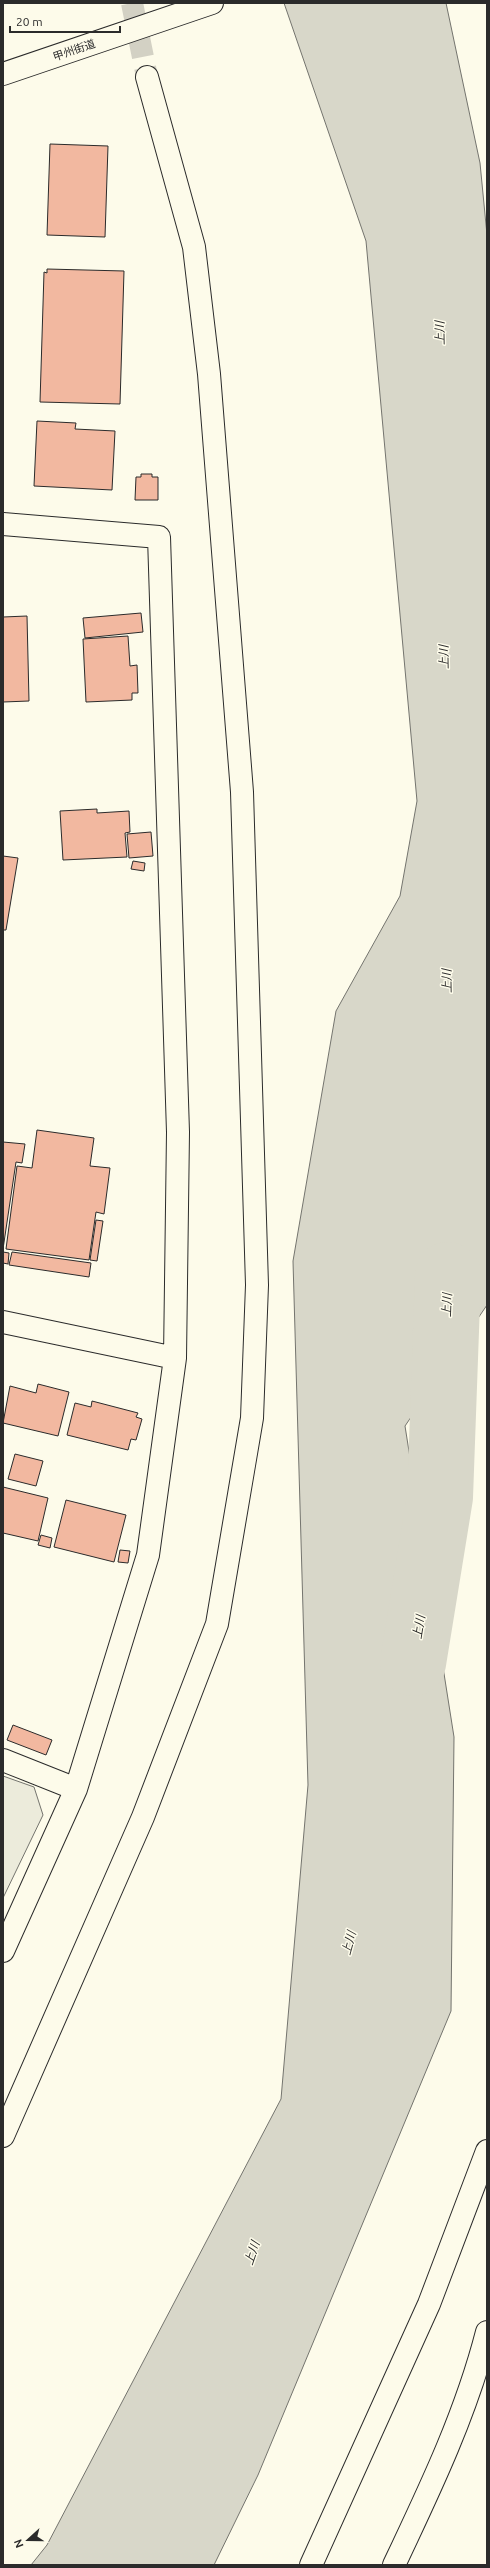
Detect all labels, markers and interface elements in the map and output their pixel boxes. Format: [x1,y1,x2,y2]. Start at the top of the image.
scale bar [10,8,120,34]
text: 20 m [16,15,43,28]
street label: 甲州街道 [51,37,97,63]
water label: 上川 [433,319,446,345]
water label: 上川 [437,643,450,669]
water label: 上川 [440,967,453,993]
water label: 上川 [440,1291,453,1317]
water label: 上川 [410,1612,427,1640]
water label: 上川 [339,1928,358,1956]
water label: 上川 [241,2237,262,2266]
north arrow [8,2520,48,2560]
text: N [12,2538,26,2550]

